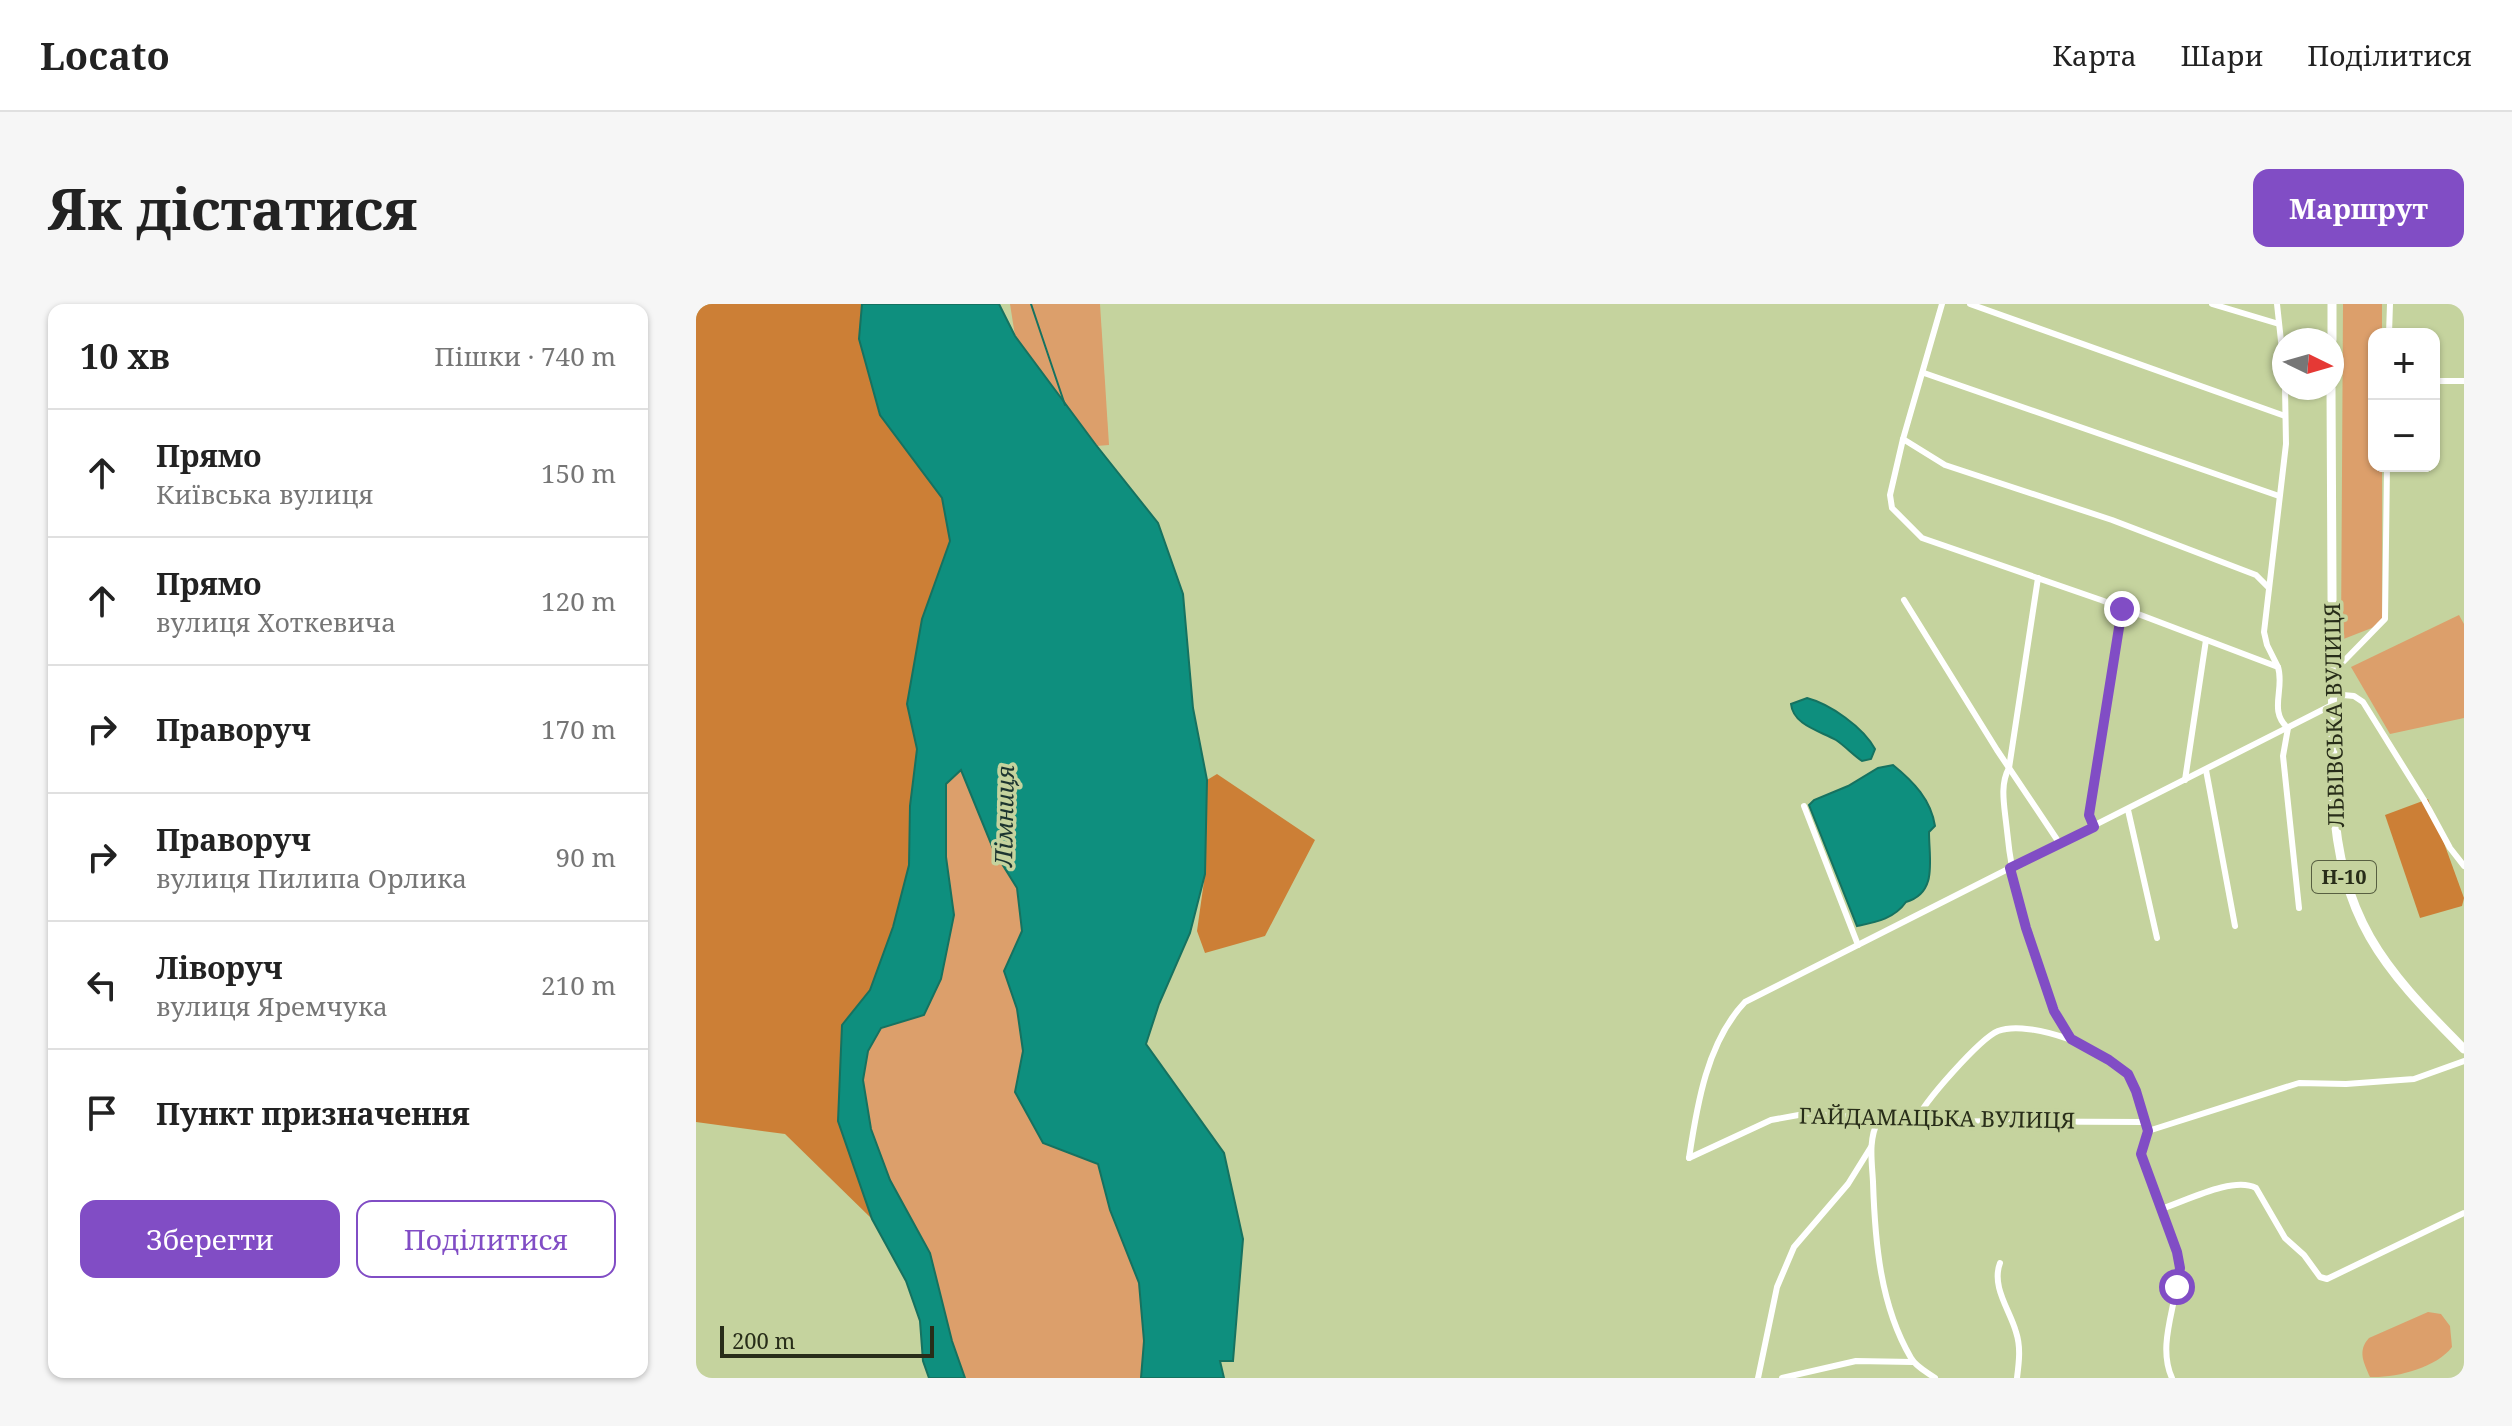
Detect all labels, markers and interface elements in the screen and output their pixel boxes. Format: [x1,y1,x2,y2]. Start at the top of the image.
text: Locato [40,29,170,81]
text: Карта [2052,36,2137,74]
text: Шари [2181,36,2263,74]
text: Поділитися [2307,36,2472,74]
button: Маршрут [2253,169,2464,247]
text: Як дістатися [48,170,417,246]
north arrow [2272,328,2344,400]
map controls [2368,328,2440,472]
button: + [2368,328,2440,400]
text: 10 хв [80,333,170,379]
text: Пішки · 740 m [434,338,616,374]
button: − [2368,400,2440,472]
text: Прямо [156,435,262,476]
icon: ahead [80,451,124,495]
text: 150 m [541,455,616,491]
text: Київська вулиця [156,476,374,512]
text: Прямо [156,563,262,604]
icon: ahead [80,579,124,623]
text: 120 m [541,583,616,619]
route end [2104,591,2140,627]
street label: ЛЬВІВСЬКА ВУЛИЦЯ [2316,602,2350,828]
text: вулиця Хоткевича [156,604,396,640]
icon: right [80,707,124,751]
text: Праворуч [156,709,311,750]
text: 170 m [541,711,616,747]
water label: Лімниця [986,764,1021,868]
text: Праворуч [156,819,311,860]
icon: right [80,835,124,879]
text: 90 m [556,839,616,875]
text: вулиця Пилипа Орлика [156,860,467,896]
road number: Н-10 [2312,861,2376,893]
text: Ліворуч [156,947,283,988]
icon: left [80,963,124,1007]
text: 210 m [541,967,616,1003]
text: вулиця Яремчука [156,988,388,1024]
icon: arrive [80,1091,124,1135]
text: Пункт призначення [156,1093,470,1134]
street label: ГАЙДАМАЦЬКА ВУЛИЦЯ [1799,1100,2075,1134]
button: Зберегти [80,1200,340,1278]
button: Поділитися [356,1200,616,1278]
route start [2159,1269,2195,1305]
scale bar [720,1322,934,1358]
text: 200 m [732,1325,795,1355]

